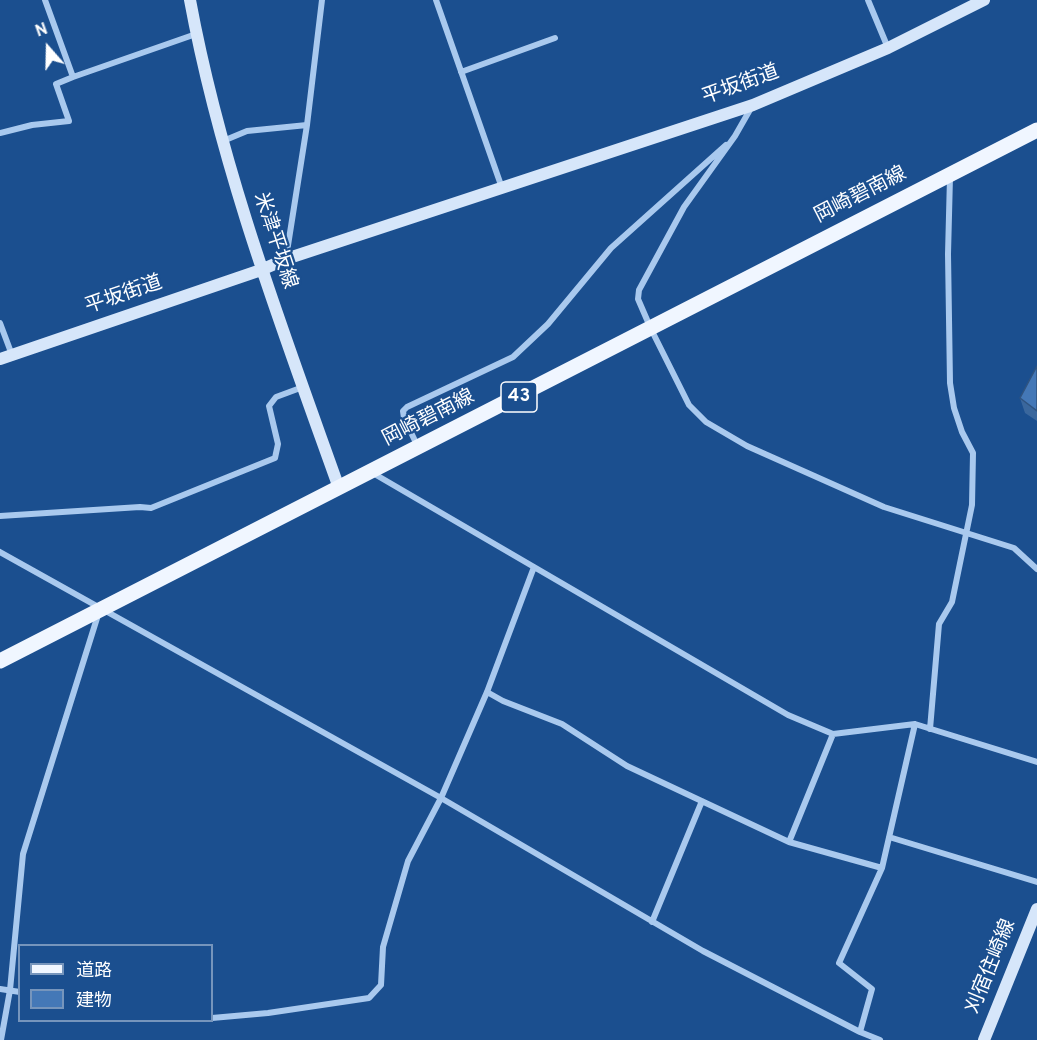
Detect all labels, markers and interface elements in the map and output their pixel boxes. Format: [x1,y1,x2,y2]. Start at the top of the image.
north arrow [18,18,78,78]
text: N [33,20,51,42]
street label: 平坂街道 [699,61,783,111]
street label: 岡崎碧南線 [811,163,911,229]
street label: 米津平坂線 [247,190,301,292]
street label: 平坂街道 [82,272,166,320]
road number: 43 [501,382,537,412]
street label: 岡崎碧南線 [379,386,479,452]
street label: 刈宿住崎線 [962,916,1022,1018]
legend [18,944,213,1022]
text: 道路 [76,960,112,983]
text: 建物 [76,990,112,1013]

